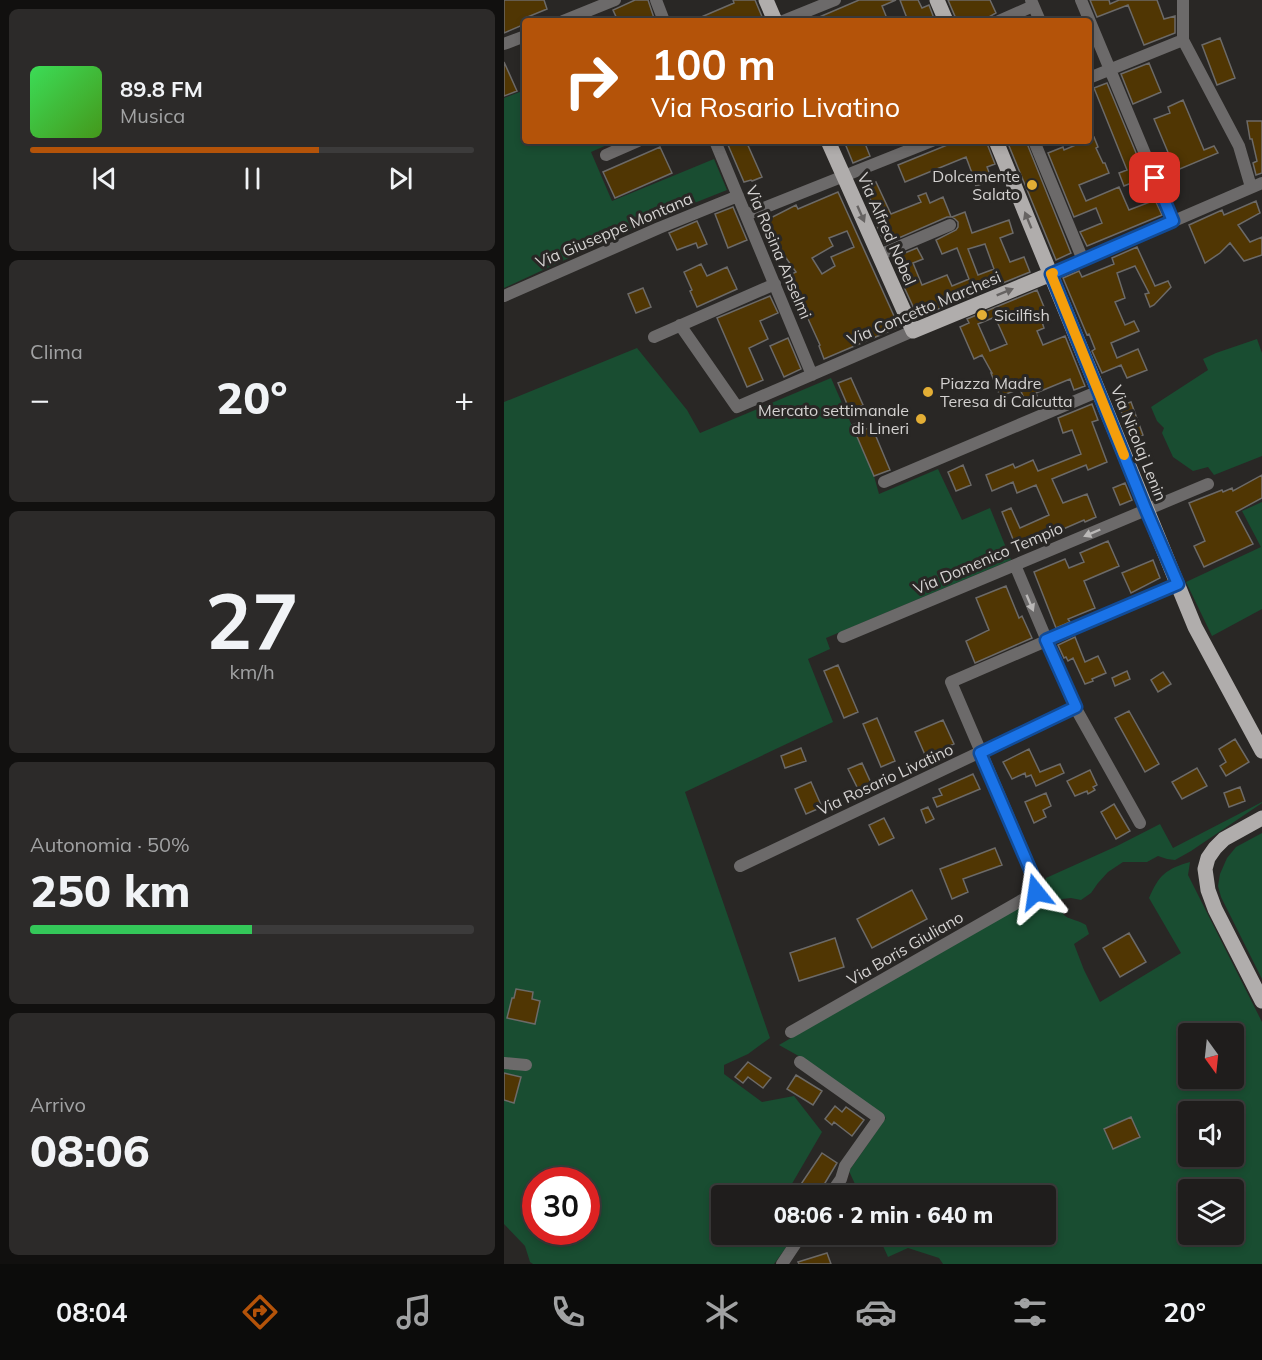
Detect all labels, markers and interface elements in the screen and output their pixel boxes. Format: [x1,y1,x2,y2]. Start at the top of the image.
text: 100 m [651,38,776,91]
icon: right [552,42,630,120]
text: 89.8 FM [120,75,203,103]
text: Via Rosario Livatino [651,90,900,124]
text: Musica [120,103,185,128]
pin [1129,152,1180,203]
icon: arrive [1138,161,1171,194]
icon: previous [88,162,121,195]
icon: pause [236,162,269,195]
icon: next [384,162,417,195]
place label: Dolcemente Salato [932,166,1020,204]
street label: Via Alfred Nobel [853,170,921,288]
marker: Dolcemente Salato [1025,178,1039,192]
street label: Via Rosina Anselmi [742,182,816,322]
street label: Via Giuseppe Montana [532,188,696,272]
one-way arrow [856,205,866,223]
one-way arrow [1023,210,1033,228]
street label: Via Concetto Marchesi [844,267,1004,349]
one-way arrow [997,287,1015,297]
place label: Sicilfish [994,305,1050,325]
marker: Sicilfish [975,308,989,322]
text: Clima [30,339,83,364]
text: 20° [216,369,288,425]
place label: Piazza Madre Teresa di Calcutta [940,373,1073,411]
text: − [30,378,50,419]
text: + [454,378,474,419]
street label: Via Nicolaj Lenin [1107,382,1171,504]
marker: Piazza Madre Teresa di Calcutta [921,385,935,399]
place label: Mercato settimanale di Lineri [758,400,909,438]
marker: Mercato settimanale di Lineri [914,412,928,426]
street label: Via Domenico Tempio [910,517,1066,599]
one-way arrow [1083,529,1101,538]
text: 27 [205,571,299,669]
one-way arrow [1026,594,1035,611]
text: km/h [229,659,275,684]
street label: Via Rosario Livatino [814,739,956,819]
text: Autonomia · 50% [30,832,190,857]
position arrow [1004,860,1068,924]
text: 250 km [30,862,191,918]
street label: Via Boris Giuliano [843,907,967,989]
north arrow [1178,1023,1244,1089]
map controls [1178,1023,1244,1245]
text: Arrivo [30,1092,86,1117]
button: sound [1178,1101,1244,1167]
text: 08:06 [30,1122,150,1178]
speed limit sign: 30 [522,1167,600,1245]
button: layers [1178,1179,1244,1245]
text: 08:06 · 2 min · 640 m [774,1201,993,1229]
icon: directions [239,1291,281,1333]
icon: music [393,1291,435,1333]
icon: phone [547,1291,589,1333]
icon: climate [701,1291,743,1333]
icon: car [855,1291,897,1333]
icon: filters [1009,1291,1051,1333]
text: 08:04 [56,1295,127,1329]
text: 20° [1163,1295,1206,1329]

